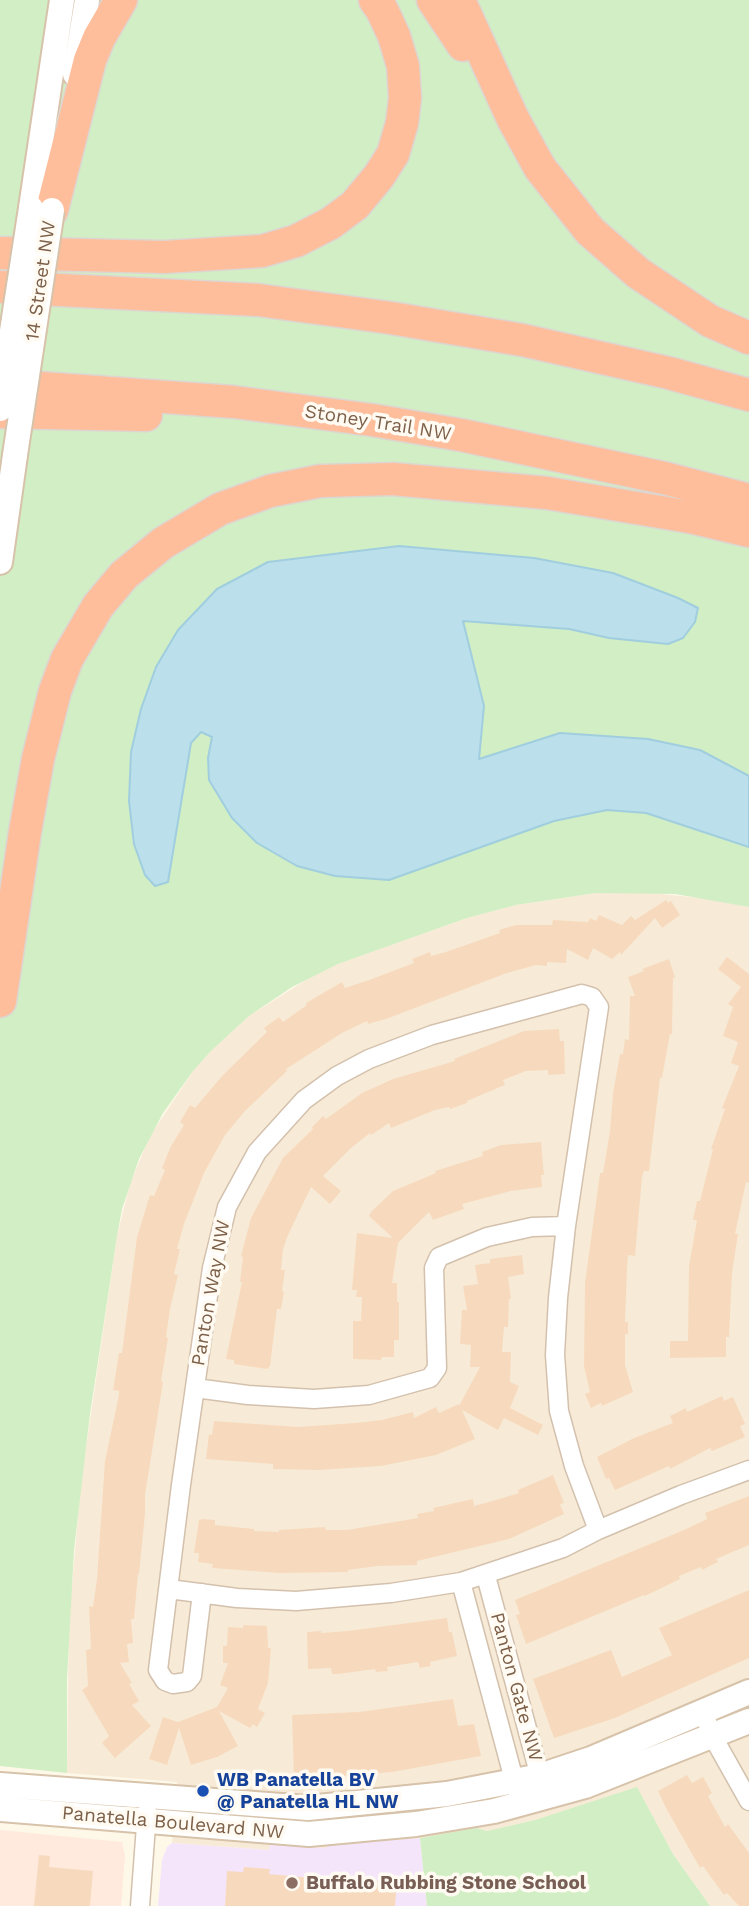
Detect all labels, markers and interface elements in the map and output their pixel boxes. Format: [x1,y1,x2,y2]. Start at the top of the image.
street label: 14 Street NW [21,219,61,343]
street label: Stoney Trail NW [303,400,453,446]
street label: Panton Way NW [187,1218,235,1368]
street label: Panton Gate NW [485,1610,547,1764]
place label: WB Panatella BV @ Panatella HL NW [217,1769,399,1813]
marker: WB Panatella BV @ Panatella HL NW [195,1783,211,1799]
street label: Panatella Boulevard NW [61,1802,285,1844]
place label: Buffalo Rubbing Stone School [306,1872,586,1894]
marker: Buffalo Rubbing Stone School [284,1875,300,1891]

